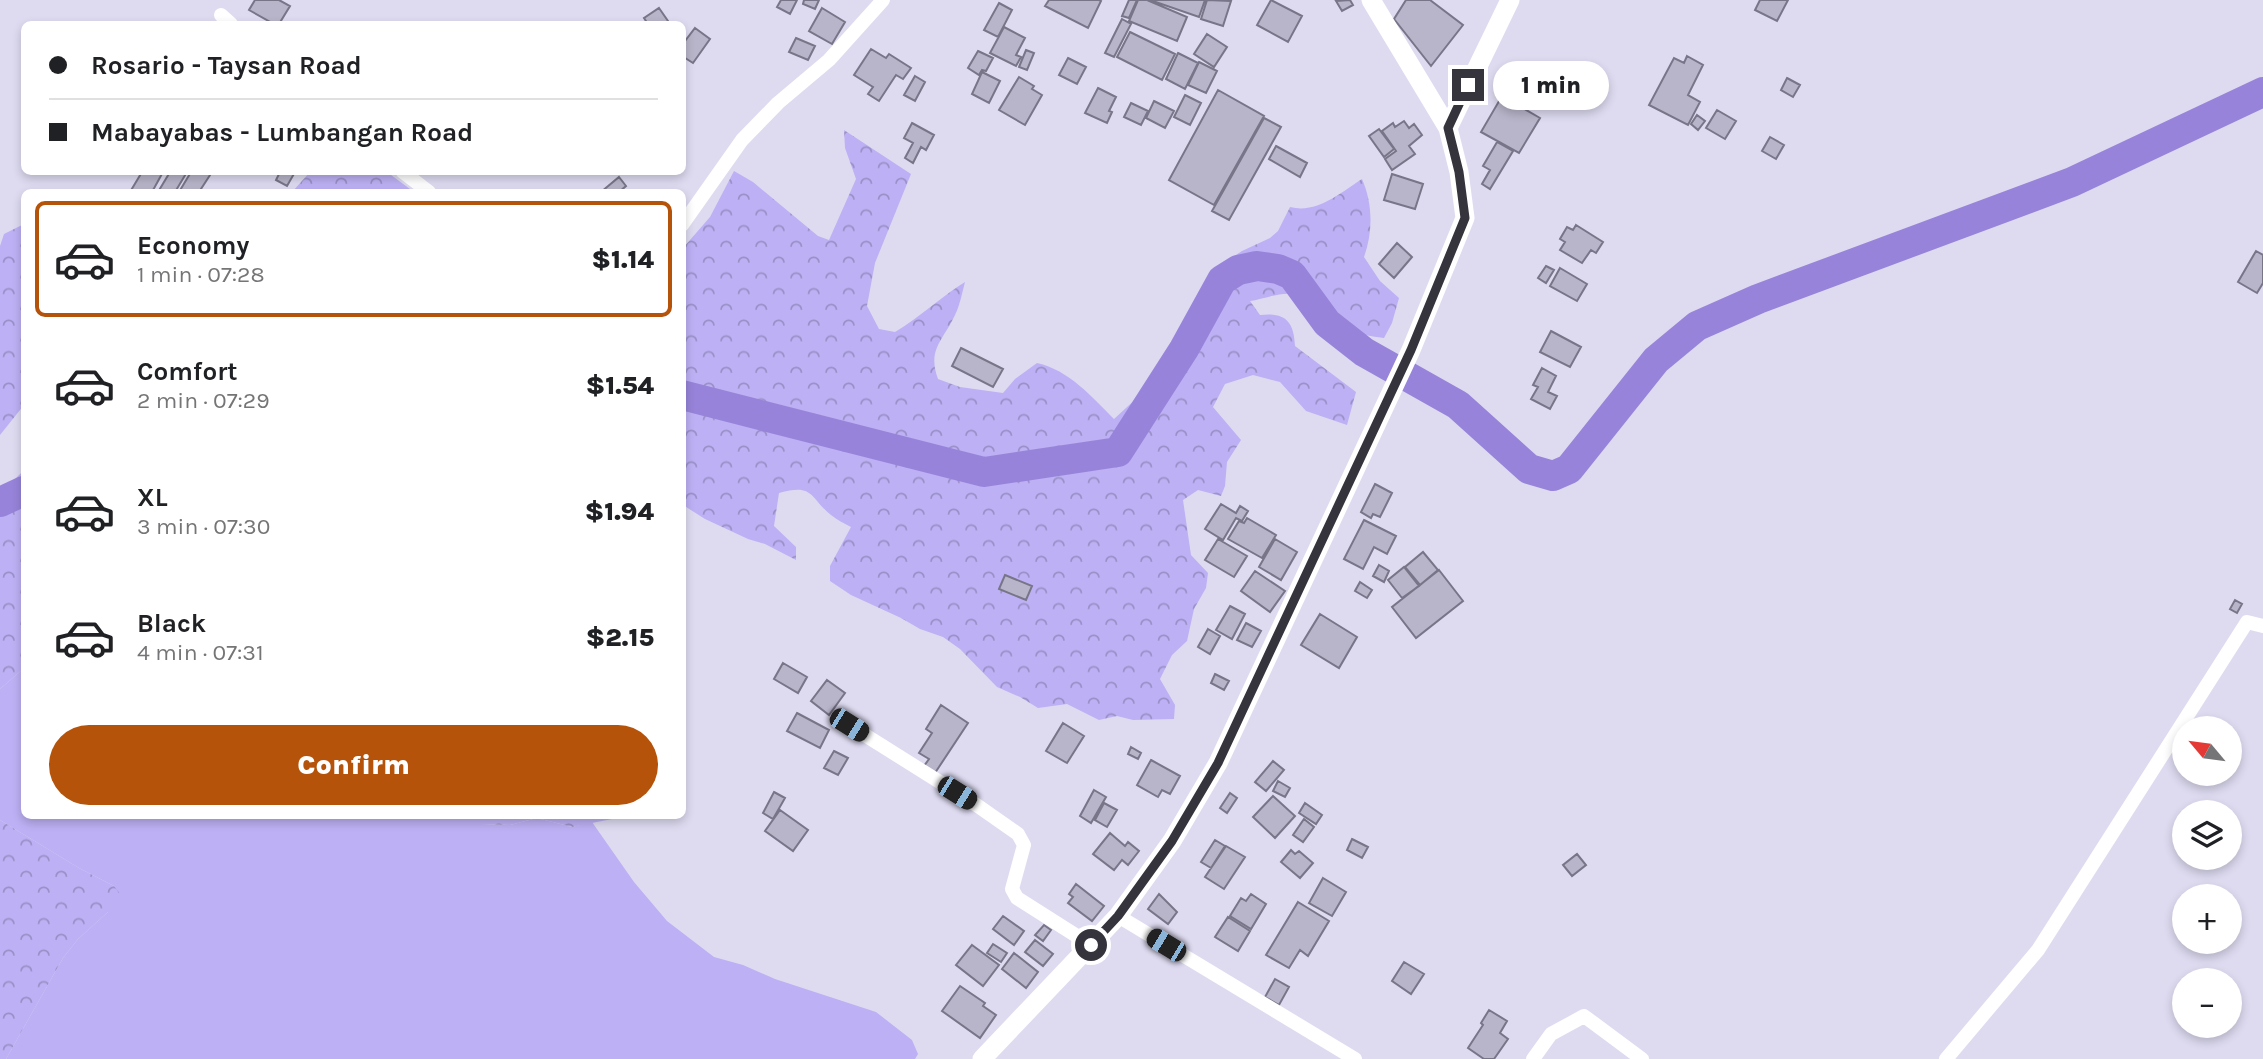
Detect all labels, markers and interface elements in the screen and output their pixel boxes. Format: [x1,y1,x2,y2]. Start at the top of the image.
text: Rosario - Taysan Road [91,50,362,81]
callout: 1 min [1492,60,1608,110]
route end [1452,69,1484,101]
text: 1 min [1521,72,1581,99]
text: Mabayabas - Lumbangan Road [91,117,473,148]
icon: car [53,228,116,291]
text: Economy [137,230,249,261]
text: $1.14 [591,244,654,275]
text: 1 min · 07:28 [137,261,265,288]
icon: car [53,354,116,417]
text: Comfort [137,356,238,387]
text: $1.54 [586,370,654,401]
text: 2 min · 07:29 [137,387,270,414]
icon: car [53,480,116,543]
text: XL [137,482,168,513]
text: $1.94 [585,496,654,527]
text: 3 min · 07:30 [137,513,270,540]
icon: car [53,606,116,669]
text: Black [137,608,206,639]
text: $2.15 [586,622,654,653]
text: 4 min · 07:31 [137,639,264,666]
car [826,705,873,745]
north arrow [2172,716,2242,786]
map controls [2172,716,2242,1038]
button: Confirm [49,725,658,805]
car [934,773,981,813]
button: layers [2172,800,2242,870]
button: + [2172,884,2242,954]
car [1143,925,1190,965]
route start [1075,929,1107,961]
button: − [2172,968,2242,1038]

